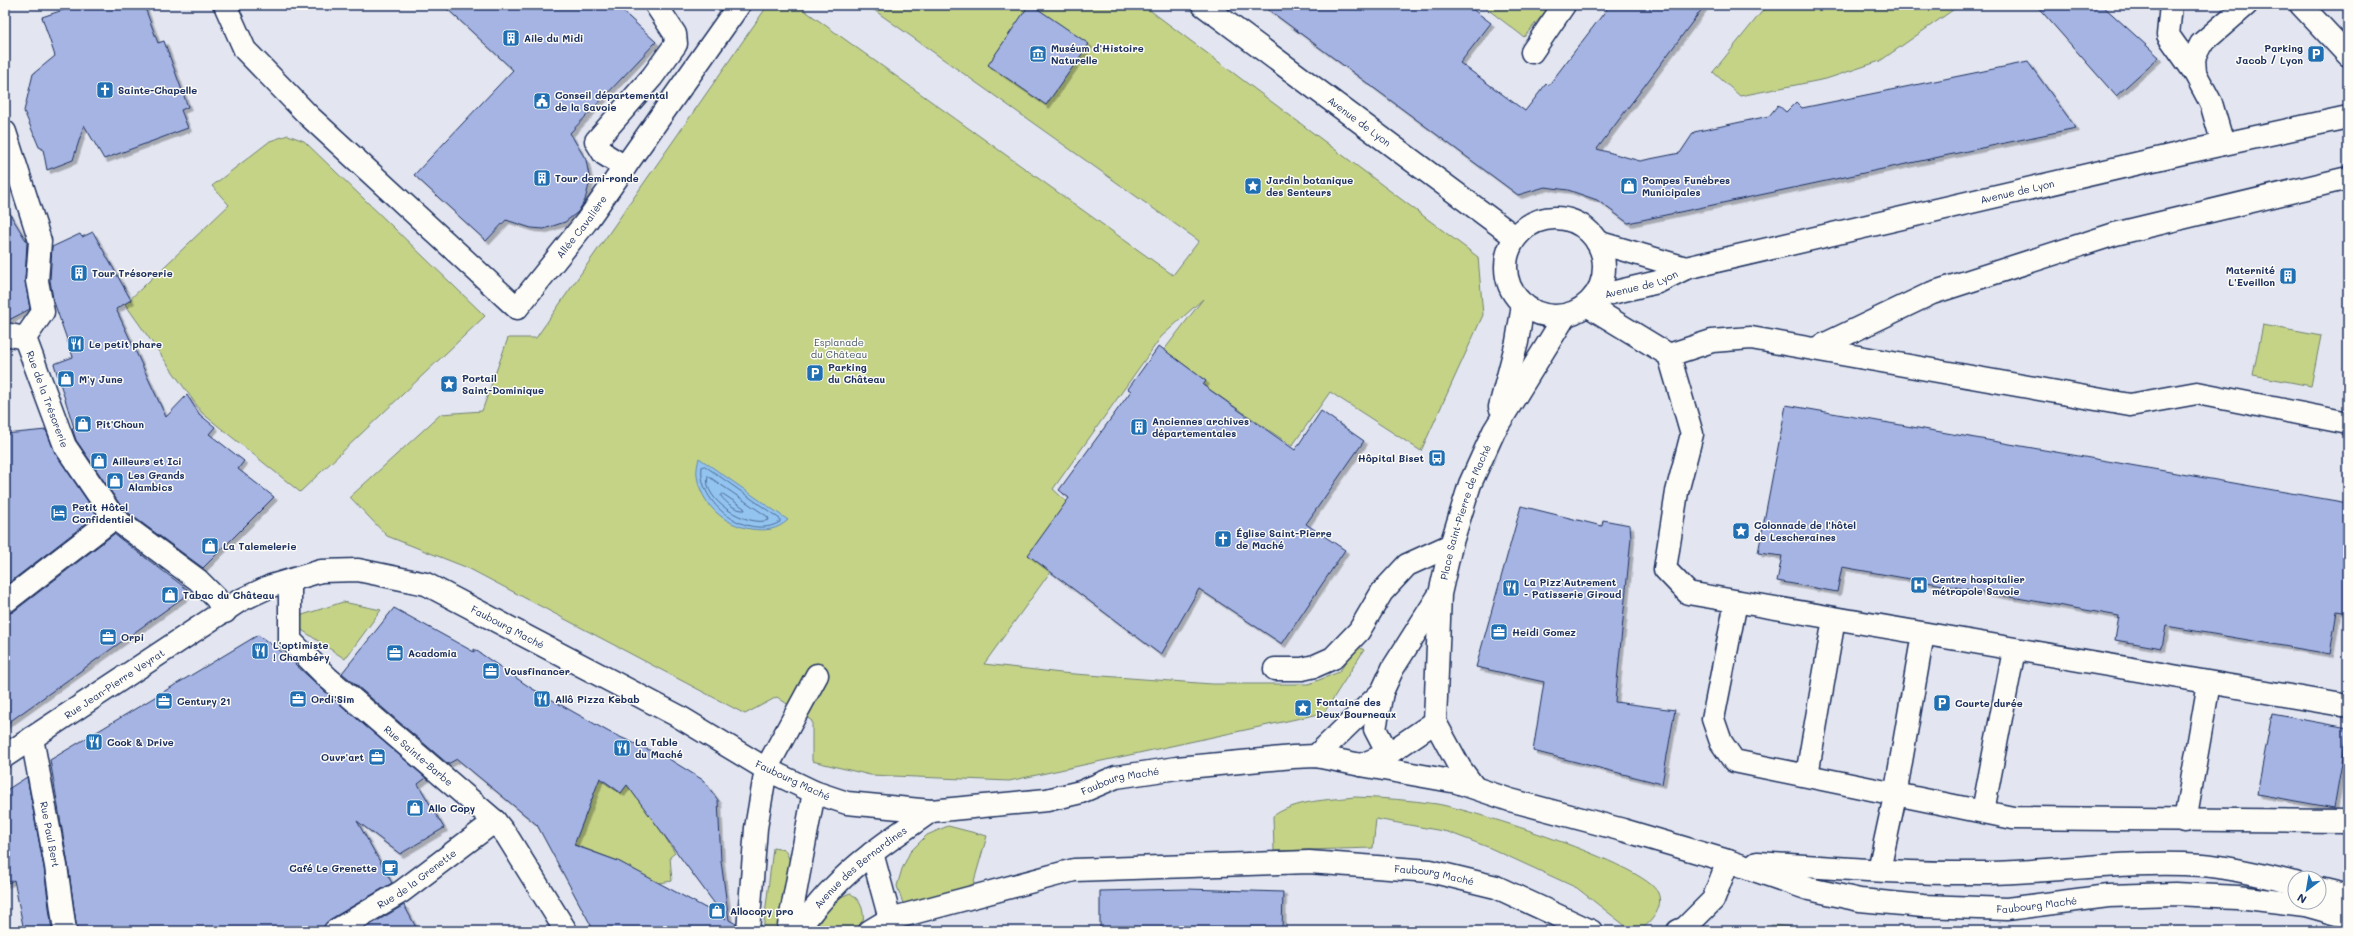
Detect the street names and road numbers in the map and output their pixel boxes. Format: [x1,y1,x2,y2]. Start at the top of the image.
street label: Avenue de Lyon [1325,93,1394,150]
street label: Avenue de Lyon [1979,176,2056,207]
street label: Allée Cavalière [553,192,610,261]
street label: Avenue de Lyon [1603,266,1680,301]
street label: Rue de la Trésorerie [23,349,72,450]
street label: Place Saint-Pierre de Maché [1436,442,1494,581]
street label: Faubourg Maché [469,602,547,652]
street label: Rue Jean-Pierre Veyrat [61,645,167,722]
street label: Rue Sainte-Barbe [381,722,456,789]
street label: Faubourg Maché [753,757,833,803]
street label: Faubourg Maché [1079,764,1160,798]
street label: Rue Paul Bert [37,800,63,868]
street label: Avenue des Bernardines [811,823,910,911]
street label: Rue de la Grenette [374,846,459,912]
street label: Faubourg Maché [1394,861,1476,888]
street label: Faubourg Maché [1996,893,2078,916]

